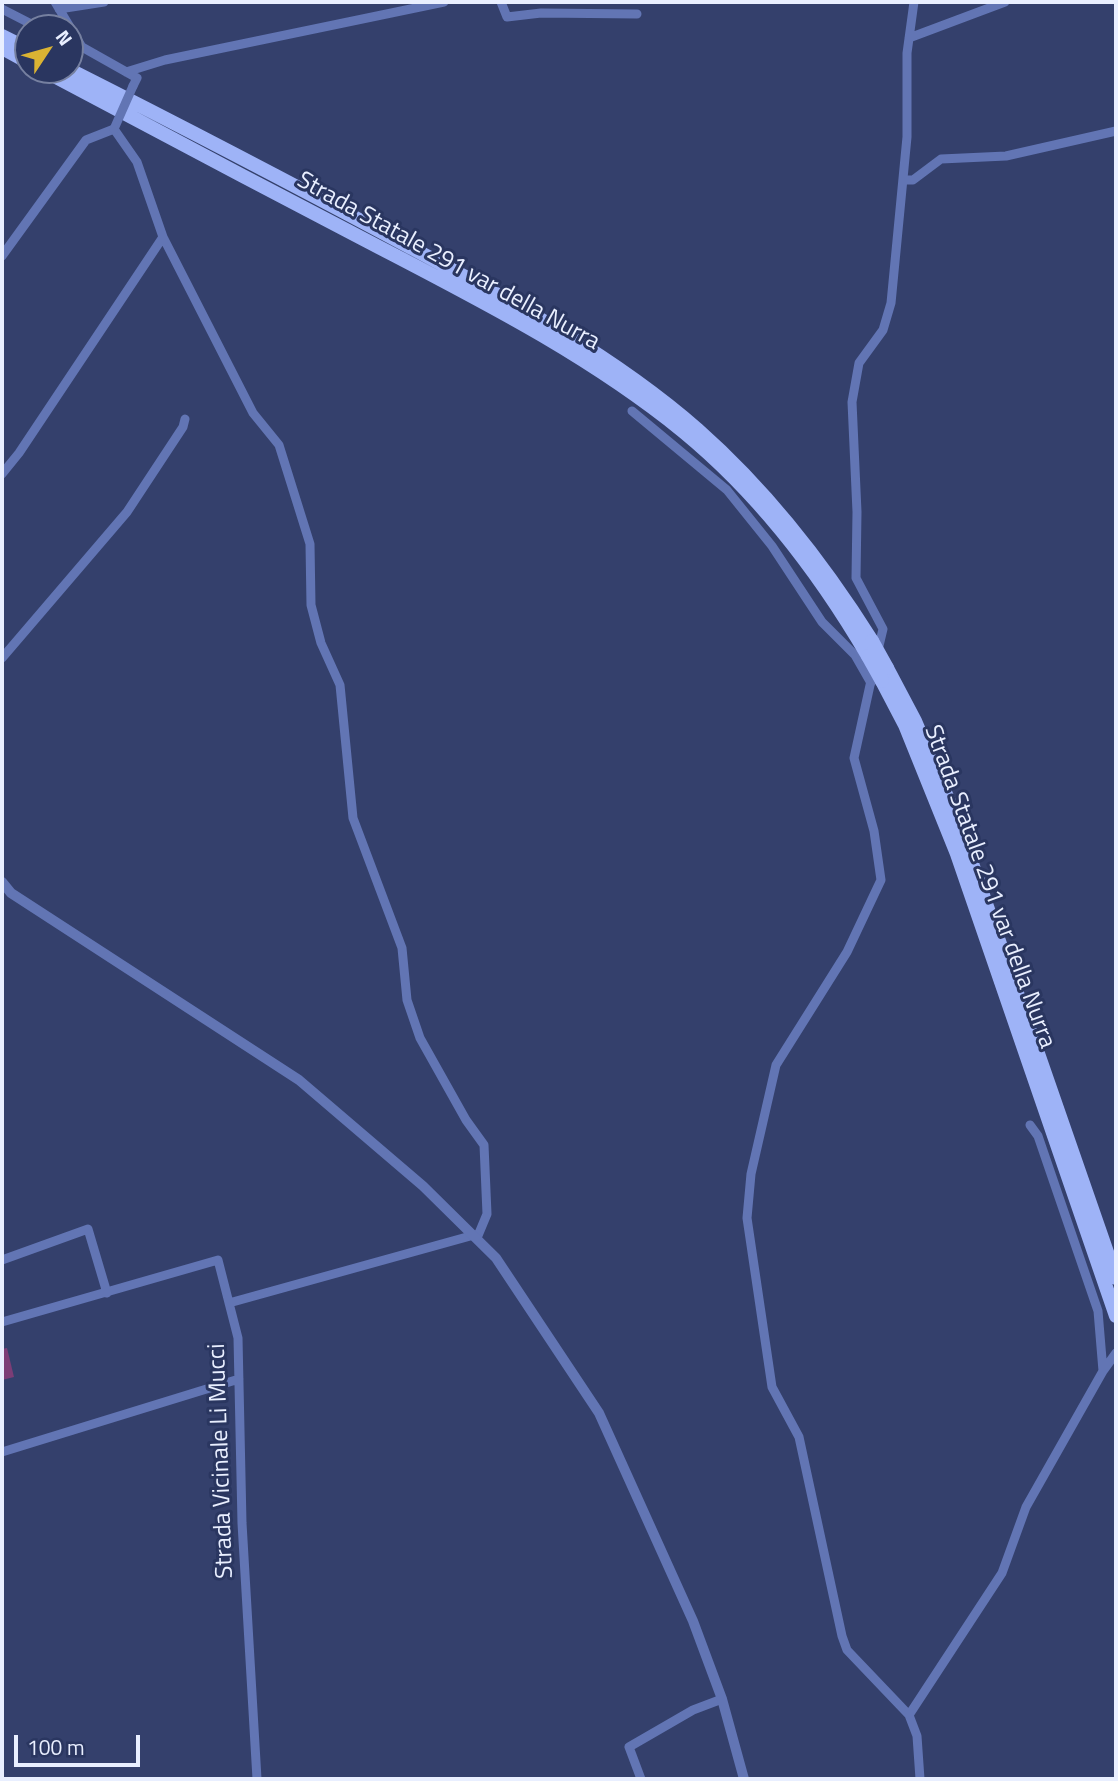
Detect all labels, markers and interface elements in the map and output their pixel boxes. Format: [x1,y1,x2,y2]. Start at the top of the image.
north arrow [14,14,84,84]
text: N [49,24,80,51]
street label: Strada Statale 291 var della Nurra [292,167,604,357]
street label: Strada Statale 291 var della Nurra [917,722,1061,1052]
street label: Strada Vicinale Li Mucci [204,1343,240,1579]
scale bar [18,1722,144,1766]
text: 100 m [27,1731,84,1763]

